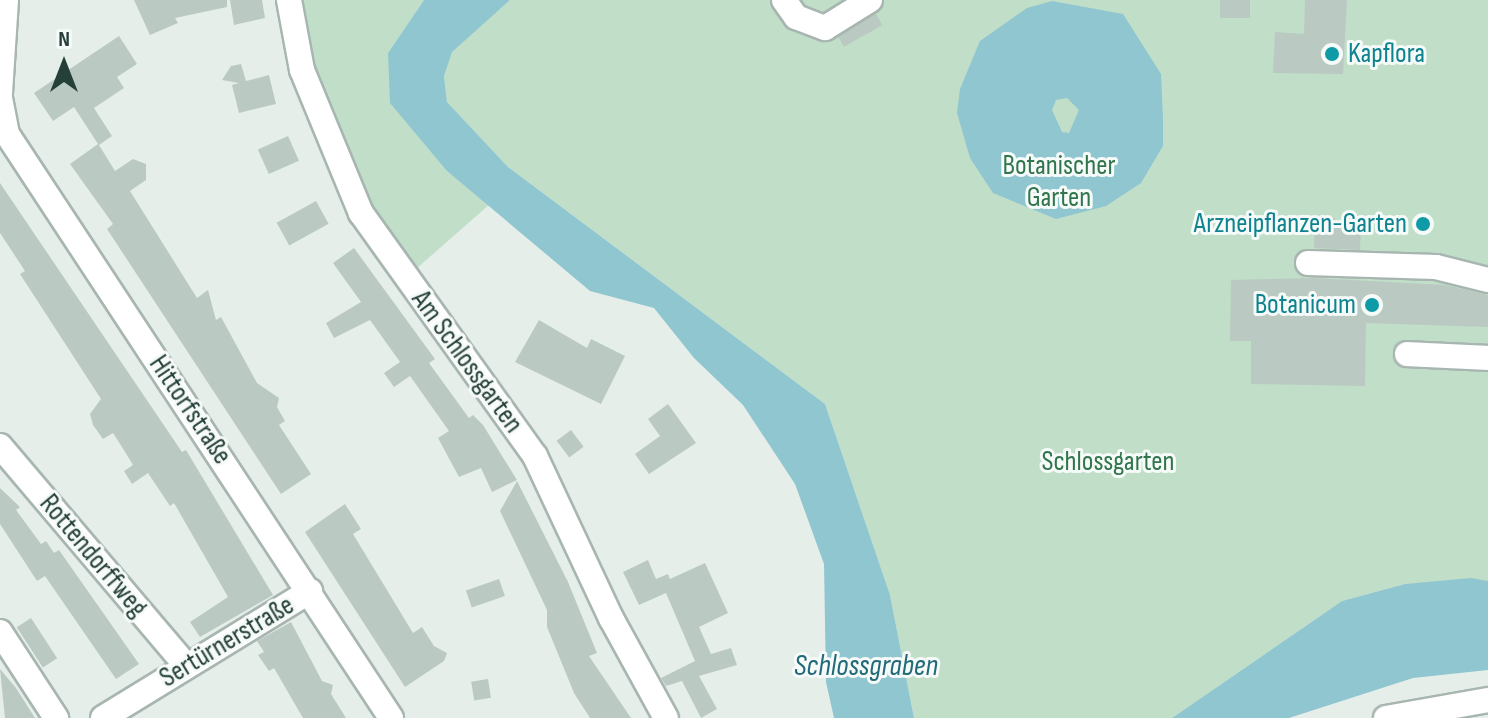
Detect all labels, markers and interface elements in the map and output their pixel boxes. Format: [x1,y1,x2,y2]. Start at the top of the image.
north arrow [24,24,104,104]
text: N [58,26,70,53]
place label: Kapflora [1348,37,1425,71]
marker: Kapflora [1323,45,1341,63]
park label: Botanischer Garten [1003,149,1115,215]
place label: Arzneipflanzen-Garten [1194,207,1407,241]
marker: Arzneipflanzen-Garten [1414,215,1432,233]
street label: Am Schlossgarten [404,284,530,440]
place label: Botanicum [1255,288,1356,322]
marker: Botanicum [1363,296,1381,314]
street label: Hittorfstraße [141,349,239,471]
park label: Schlossgarten [1041,445,1175,479]
street label: Rottendorffweg [32,488,154,624]
street label: Sertürnerstraße [154,589,300,695]
water label: Schlossgraben [794,648,938,684]

